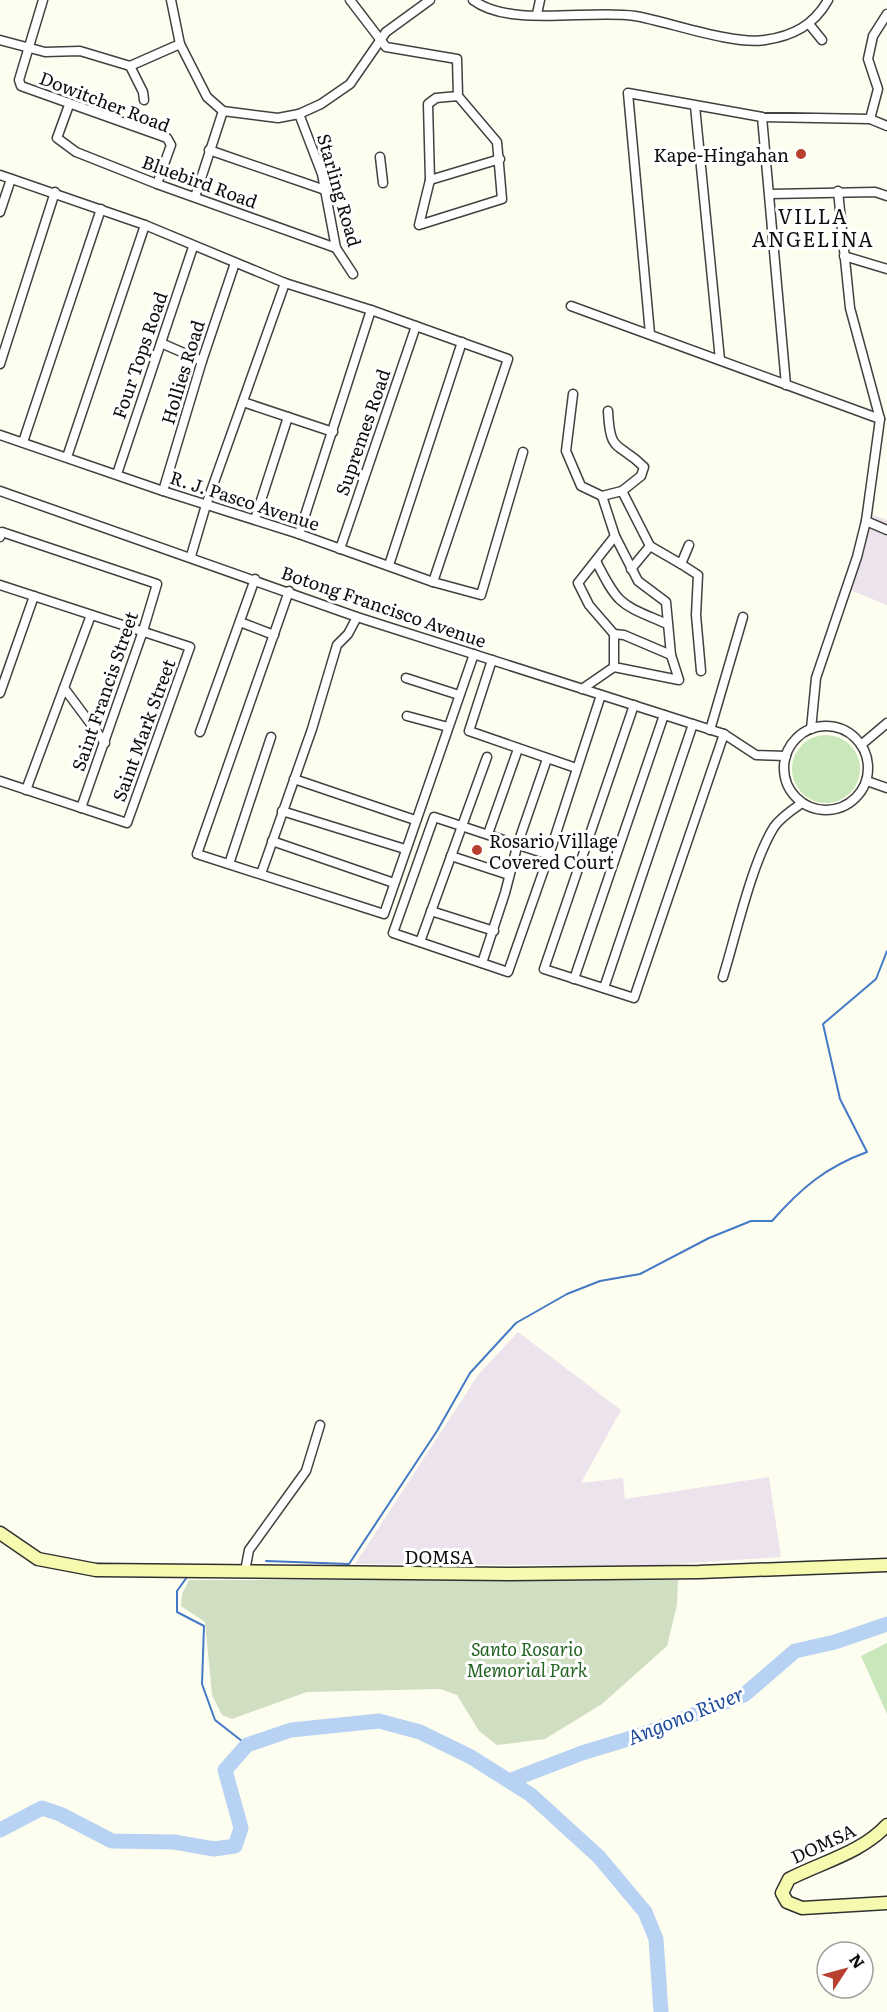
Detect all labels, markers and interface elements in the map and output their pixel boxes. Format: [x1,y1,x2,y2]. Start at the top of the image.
street label: Dowitcher Road [36,64,174,138]
street label: Starling Road [311,130,369,250]
place label: Kape-Hingahan [653,141,789,168]
marker: Kape-Hingahan [794,147,808,161]
street label: Bluebird Road [138,148,262,214]
district label: VILLA ANGELINA [752,200,874,253]
street label: Four Tops Road [105,288,173,422]
street label: Hollies Road [153,317,211,427]
street label: Supremes Road [328,365,396,499]
street label: R. J. Pasco Avenue [167,463,323,537]
street label: Botong Francisco Avenue [278,558,490,654]
street label: Saint Francis Street [64,607,144,774]
street label: Saint Mark Street [105,654,182,805]
place label: Rosario Village Covered Court [489,827,618,875]
marker: Rosario Village Covered Court [470,843,484,857]
street label: DOMSA [405,1543,473,1570]
park label: Santo Rosario Memorial Park [466,1635,588,1683]
water label: Angono River [622,1677,748,1751]
street label: DOMSA [786,1816,860,1870]
north arrow [815,1940,875,2000]
text: N [844,1948,872,1973]

